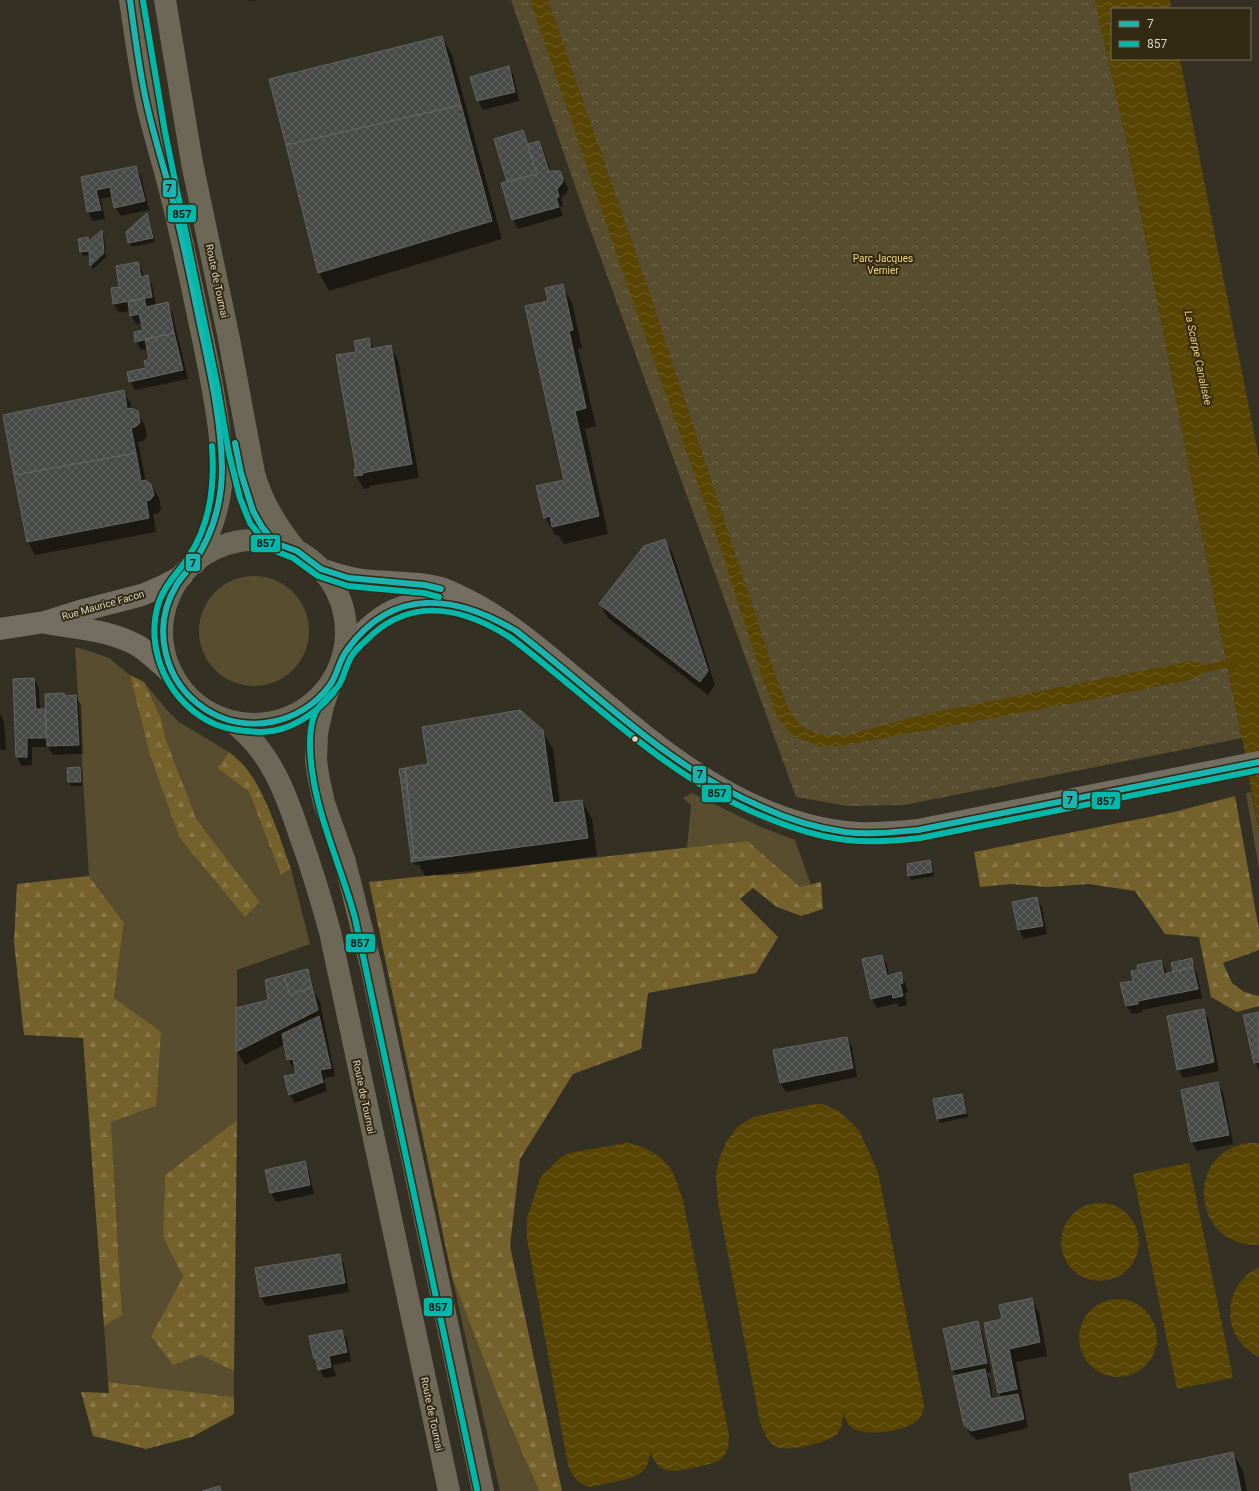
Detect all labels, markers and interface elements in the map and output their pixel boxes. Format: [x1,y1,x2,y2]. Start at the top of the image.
legend [1111,8,1251,60]
text: 7 [1147,17,1154,31]
text: 857 [1147,37,1167,51]
line badge: 7 [162,179,177,198]
text: 7 [166,182,172,195]
line badge: 857 [167,204,197,223]
text: 857 [173,208,191,221]
street label: Route de Tournai [204,243,230,319]
park label: Parc Jacques Vernier [853,253,913,276]
water label: La Scarpe Canalisée [1182,309,1214,407]
line badge: 857 [250,534,281,553]
text: 857 [257,537,275,550]
line badge: 7 [185,553,201,572]
text: 7 [190,557,196,570]
street label: Rue Maurice Facon [61,588,145,622]
unlabelled marker [630,734,640,744]
line badge: 7 [692,765,707,784]
text: 7 [697,768,703,781]
line badge: 857 [701,784,732,803]
text: 857 [708,787,726,800]
line badge: 7 [1062,790,1078,809]
line badge: 857 [1091,791,1121,810]
text: 7 [1067,794,1073,807]
text: 857 [1097,795,1115,808]
line badge: 857 [345,933,376,953]
text: 857 [351,937,369,950]
street label: Route de Tournai [351,1059,377,1135]
line badge: 857 [423,1297,453,1317]
text: 857 [429,1301,447,1314]
street label: Route de Tournai [419,1376,445,1452]

